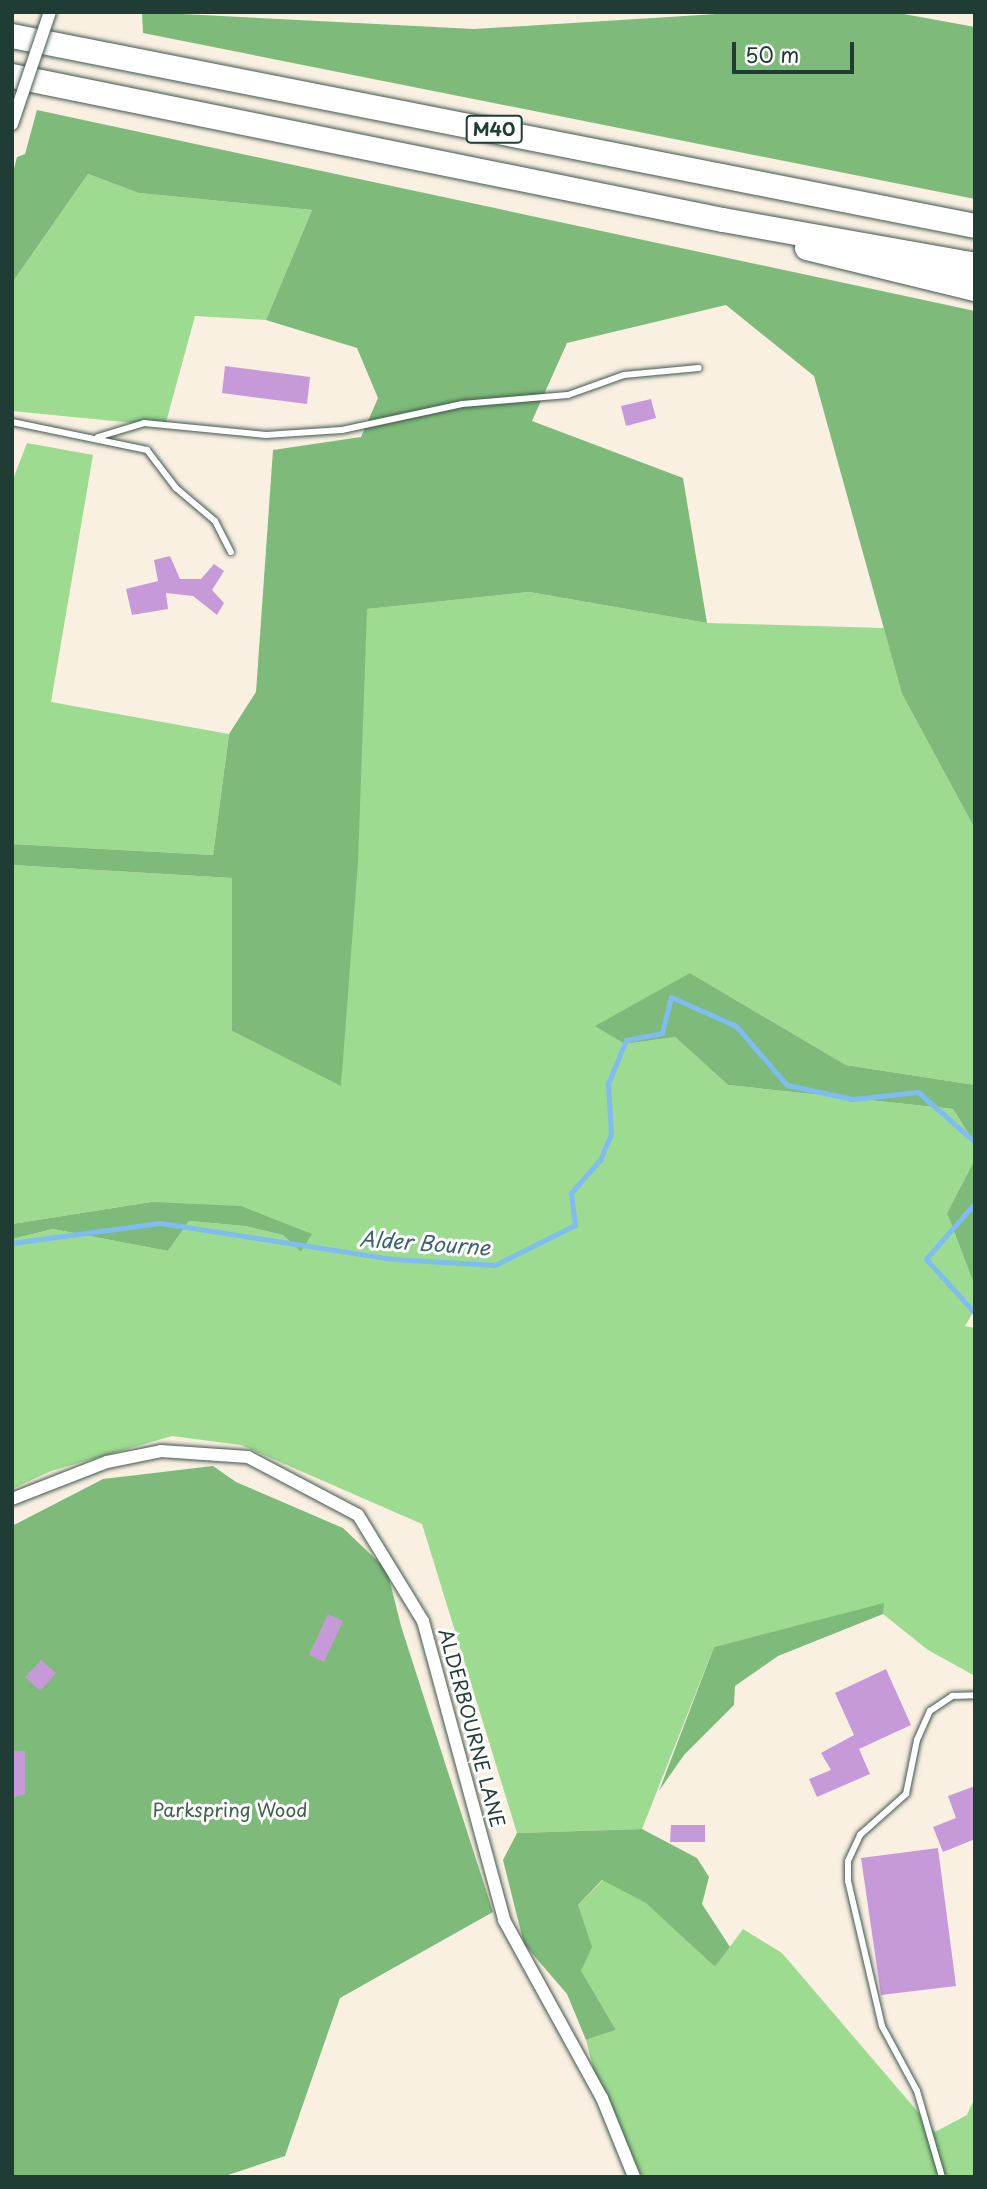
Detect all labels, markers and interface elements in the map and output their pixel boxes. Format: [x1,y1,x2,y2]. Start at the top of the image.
scale bar [735,28,858,72]
text: 50 m [745,38,799,70]
road number: M40 [464,114,524,144]
water label: Alder Bourne [358,1225,492,1259]
street label: ALDERBOURNE LANE [434,1626,510,1830]
park label: Parkspring Wood [153,1799,307,1821]

